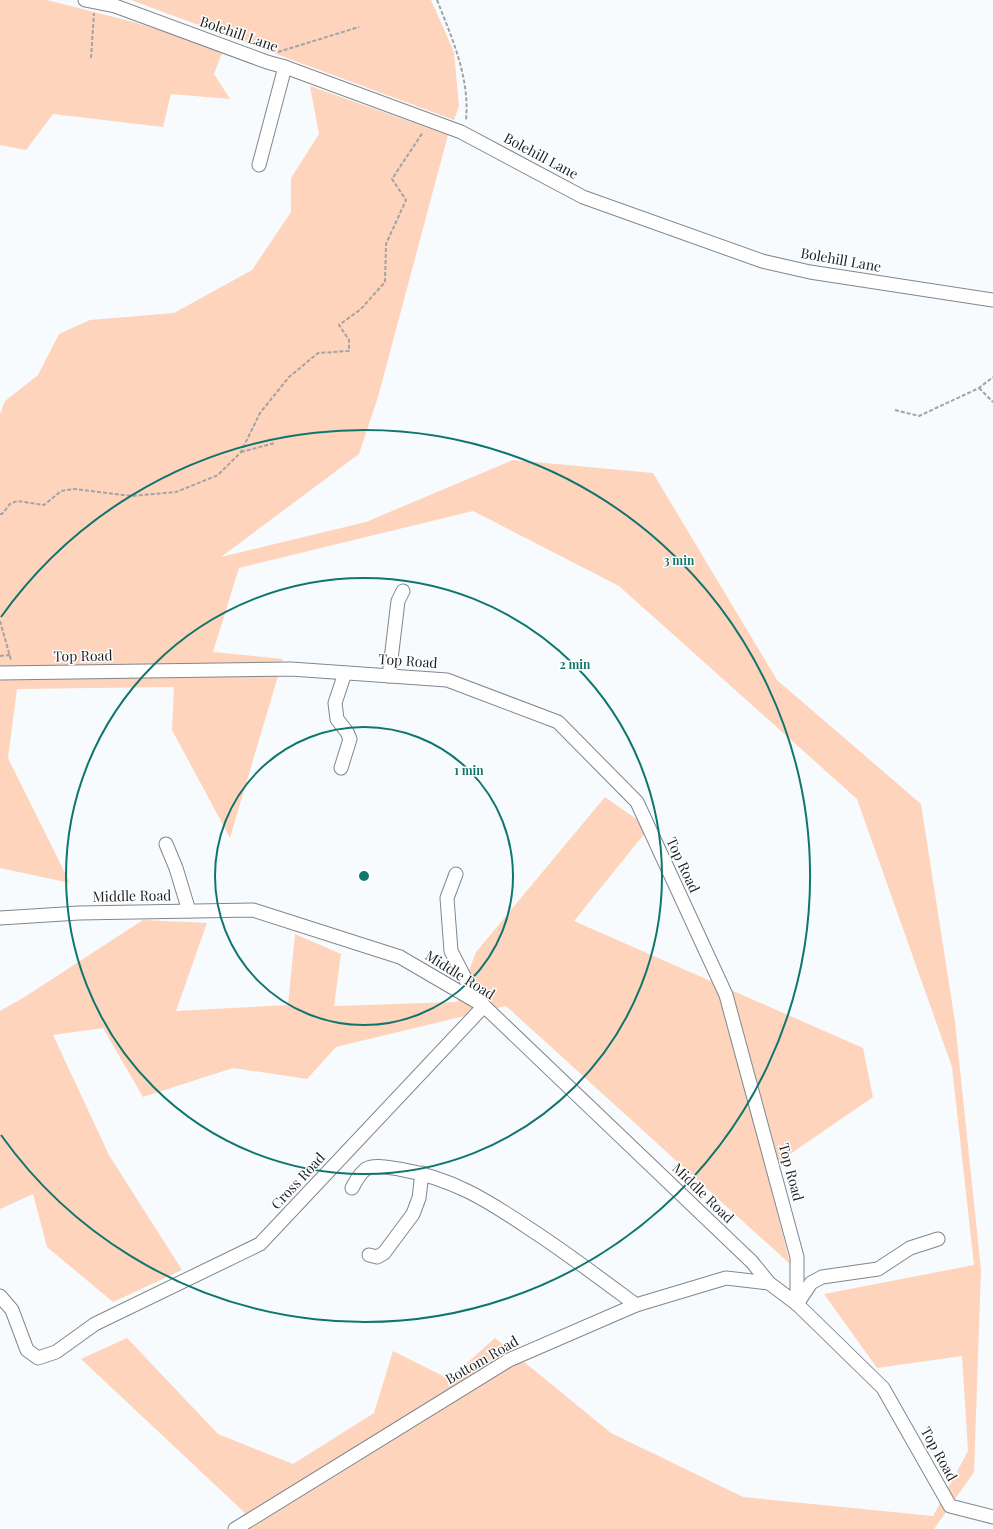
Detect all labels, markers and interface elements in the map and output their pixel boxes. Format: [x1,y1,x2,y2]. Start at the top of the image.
street label: Bolehill Lane [197,11,281,56]
street label: Bolehill Lane [501,128,582,183]
street label: Bolehill Lane [799,243,883,276]
text: 3 min [664,552,695,568]
street label: Top Road [53,645,113,666]
street label: Top Road [378,649,438,672]
text: 2 min [560,656,591,672]
text: 1 min [454,762,484,778]
street label: Top Road [662,834,705,896]
centre of rings [357,869,371,883]
street label: Middle Road [92,885,172,906]
street label: Middle Road [422,946,499,1004]
street label: Top Road [775,1141,808,1203]
street label: Cross Road [266,1148,329,1213]
street label: Middle Road [668,1158,738,1227]
street label: Bottom Road [442,1331,522,1388]
street label: Top Road [917,1423,962,1484]

